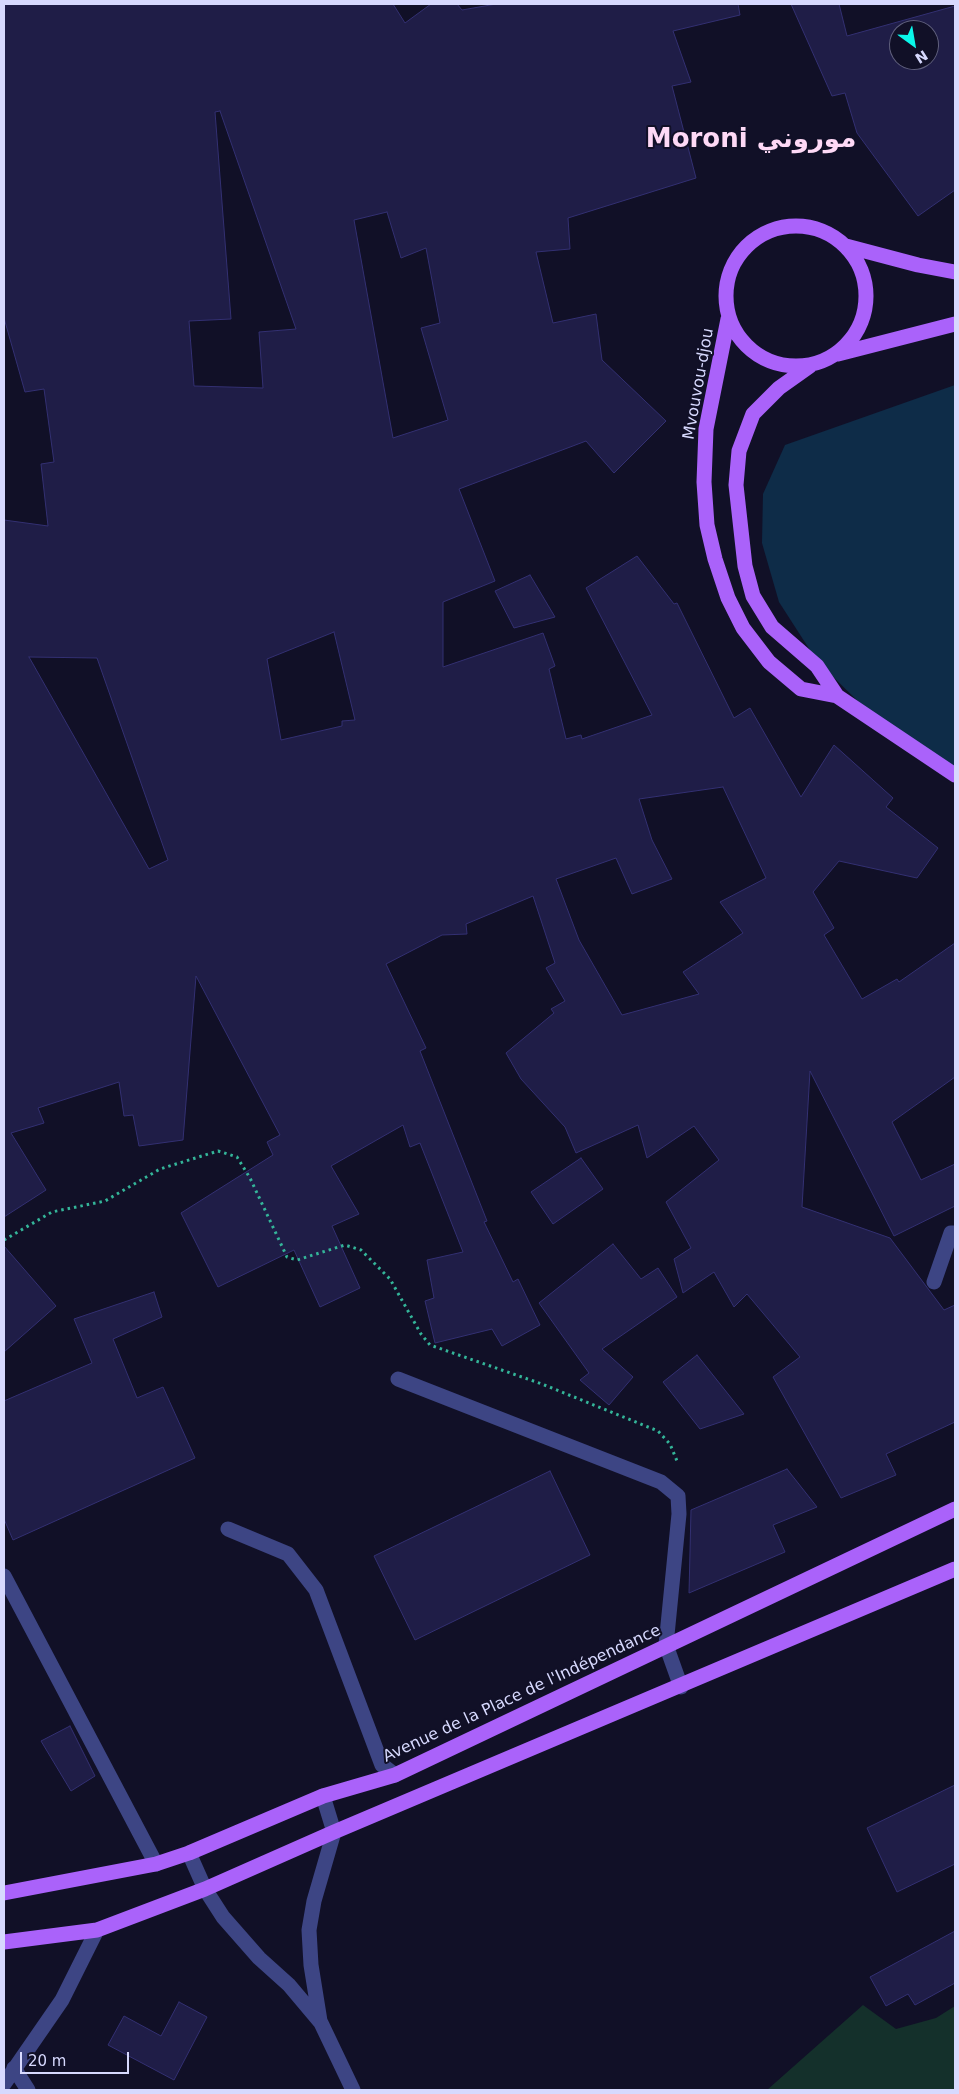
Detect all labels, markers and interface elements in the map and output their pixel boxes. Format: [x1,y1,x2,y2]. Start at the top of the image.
north arrow [889,20,939,70]
text: N [912,47,931,67]
district label: Moroni موروني [646,124,856,156]
street label: Mvouvou-djou [680,327,718,441]
street label: Avenue de la Place de l'Indépendance [380,1621,664,1767]
scale bar [22,2042,131,2074]
text: 20 m [28,2052,66,2070]

